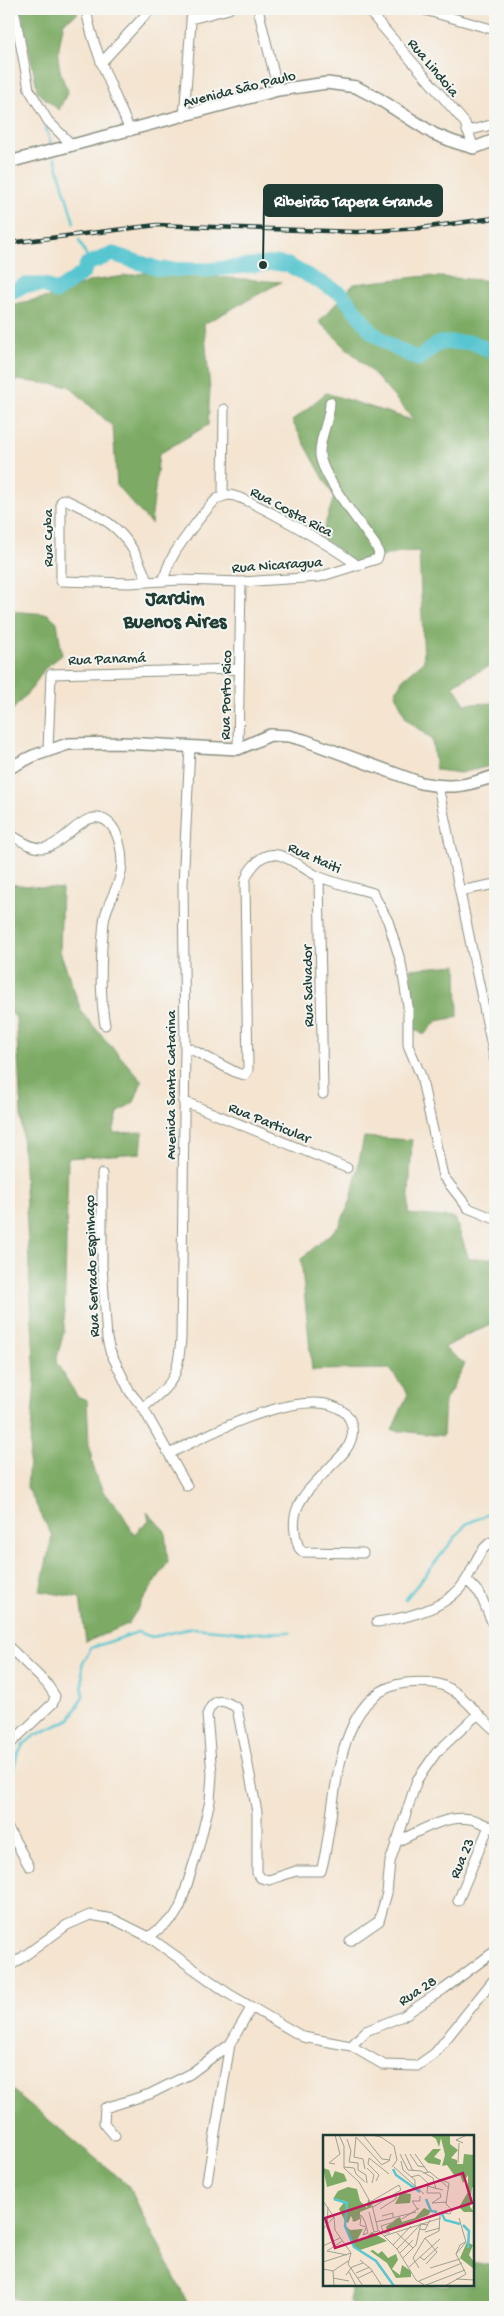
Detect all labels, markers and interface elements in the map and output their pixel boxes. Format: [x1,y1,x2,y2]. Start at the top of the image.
street label: Rua Lindoia [403,35,463,102]
street label: Avenida São Paulo [181,67,298,113]
callout: Ribeirão Tapera Grande [264,185,442,216]
text: Ribeirão Tapera Grande [273,194,433,213]
street label: Rua Costa Rica [247,484,336,542]
street label: Rua Cuba [40,508,58,567]
street label: Rua Nicaragua [231,554,324,578]
district label: Jardim Buenos Aires [123,589,228,635]
street label: Rua Panamá [68,650,147,670]
street label: Rua Porto Rico [217,650,237,740]
street label: Rua Haiti [285,839,344,878]
street label: Rua Salvador [299,943,319,1027]
street label: Avenida Santa Catarina [163,1010,181,1160]
street label: Rua Particular [225,1099,315,1149]
street label: Rua Serrado Espinhaço [82,1194,104,1337]
street label: Rua 23 [446,1836,479,1882]
street label: Rua 28 [395,1973,441,2011]
inset map [323,2135,474,2286]

